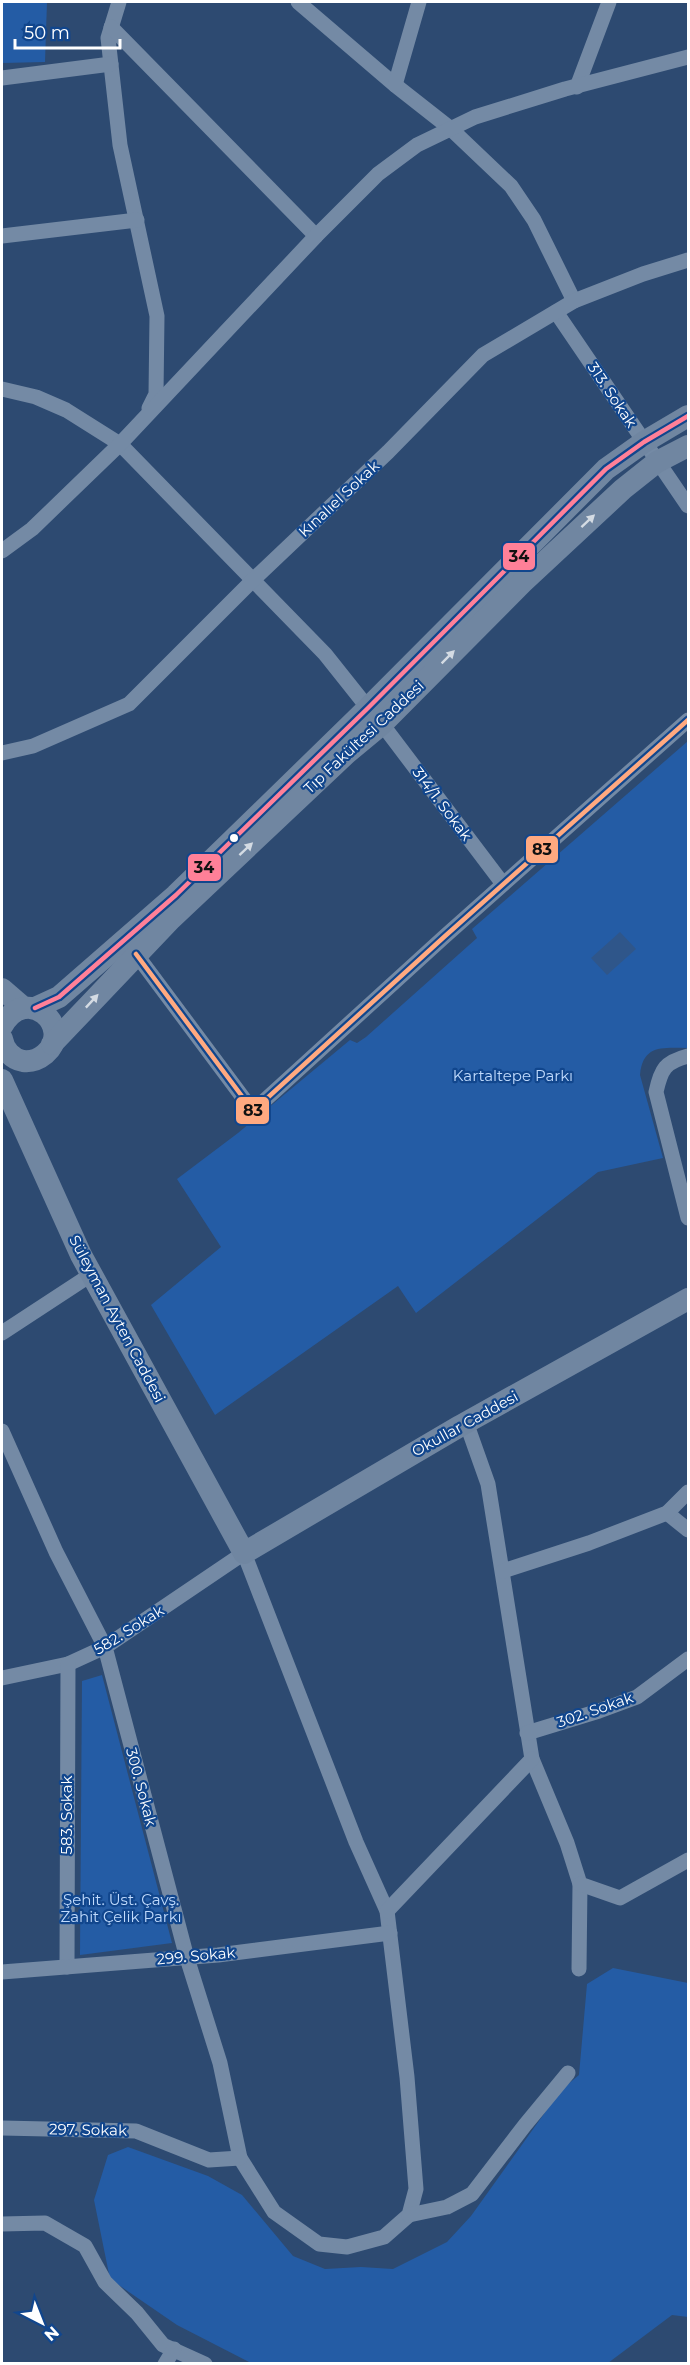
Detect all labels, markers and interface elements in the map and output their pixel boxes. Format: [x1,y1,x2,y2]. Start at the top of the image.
scale bar [15,12,120,50]
text: 50 m [24,22,70,44]
street label: 313. Sokak [584,358,641,431]
street label: Kınalıel Sokak [294,456,383,541]
one-way arrow [581,515,595,529]
line badge: 34 [502,542,536,571]
text: 34 [508,547,529,566]
one-way arrow [441,650,455,665]
street label: Tıp Fakültesi Caddesi [300,676,428,797]
street label: 314/1. Sokak [408,763,476,844]
unlabelled marker [228,832,240,844]
line badge: 83 [525,835,559,864]
text: 83 [532,840,552,859]
one-way arrow [238,842,253,856]
line badge: 34 [187,853,222,882]
text: 34 [193,858,214,877]
one-way arrow [85,994,98,1009]
park label: Kartaltepe Parkı [453,1066,573,1085]
line badge: 83 [235,1096,270,1125]
text: 83 [243,1101,263,1120]
street label: Süleyman Ayten Caddesi [65,1232,170,1406]
street label: Okullar Caddesi [408,1387,521,1461]
street label: 582. Sokak [90,1601,167,1659]
street label: 302. Sokak [554,1688,636,1731]
street label: 300. Sokak [122,1746,161,1828]
street label: 583. Sokak [57,1776,76,1854]
park label: Şehit. Üst. Çavş. Zahit Çelik Parkı [60,1890,182,1926]
street label: 299. Sokak [156,1943,236,1968]
street label: 297. Sokak [49,2119,127,2140]
north arrow [12,2293,72,2353]
text: N [41,2322,63,2345]

